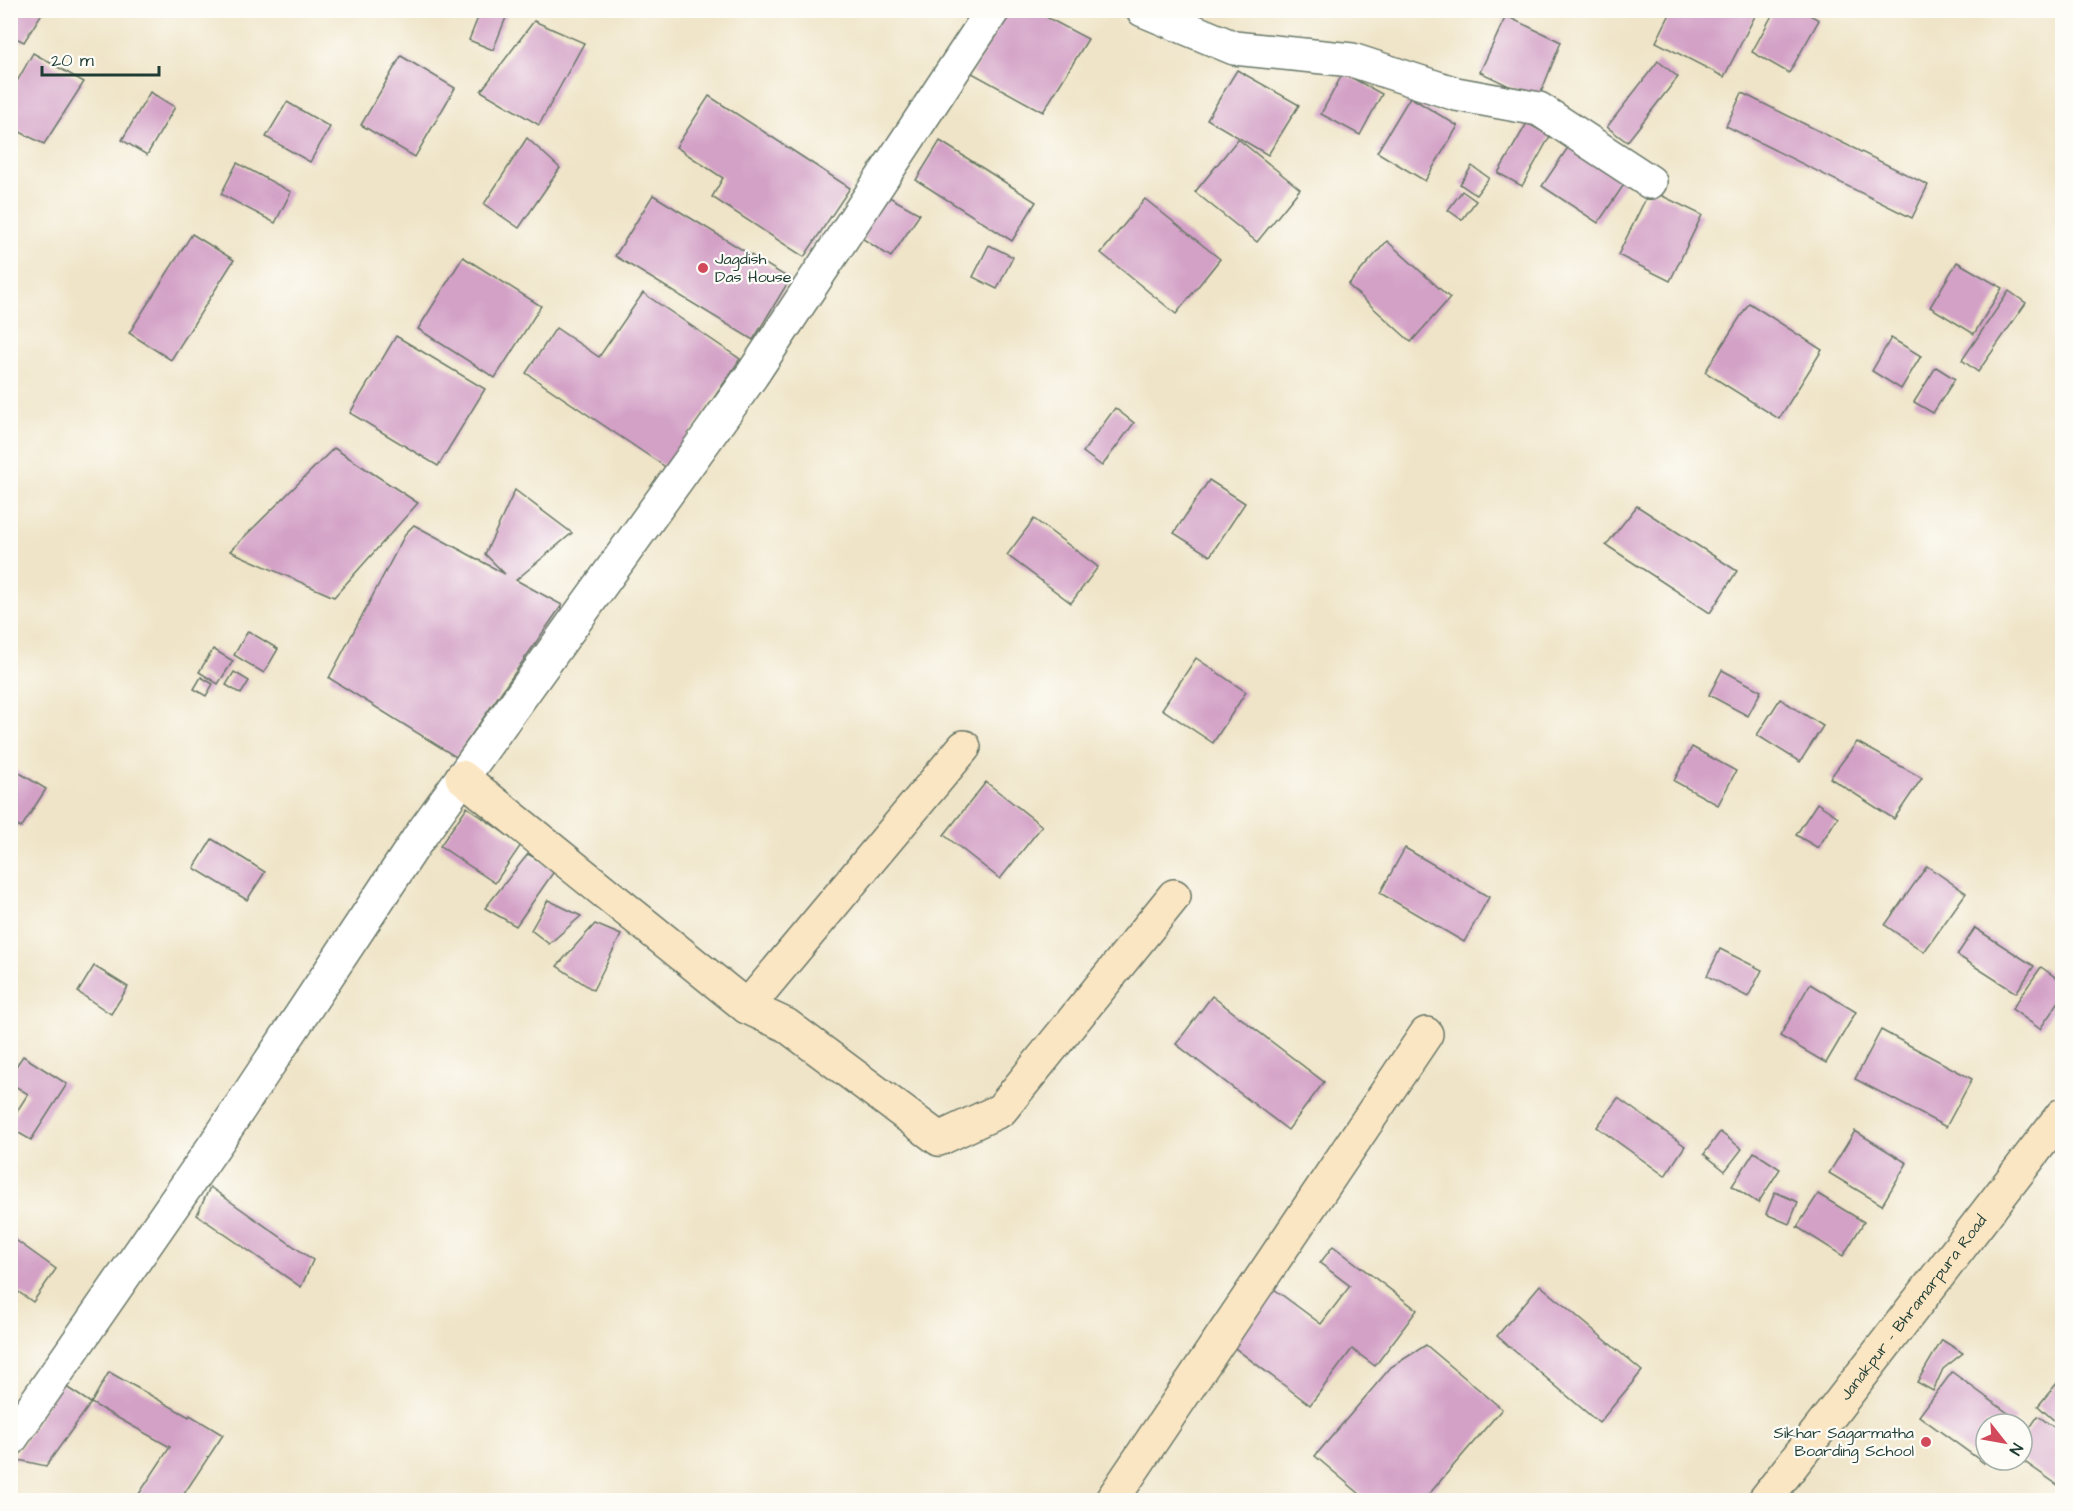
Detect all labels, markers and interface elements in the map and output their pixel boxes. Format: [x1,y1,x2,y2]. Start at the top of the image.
scale bar [42,39,159,77]
text: 20 m [51,48,94,73]
place label: Jagdish Das House [715,248,792,288]
marker: Jagdish Das House [696,261,710,275]
street label: Janakpur - Bhramarpura Road [1835,1210,1992,1405]
north arrow [1974,1412,2034,1472]
place label: Sikhar Sagarmatha Boarding School [1773,1422,1914,1463]
marker: Sikhar Sagarmatha Boarding School [1919,1435,1933,1449]
text: N [2004,1439,2028,1459]

